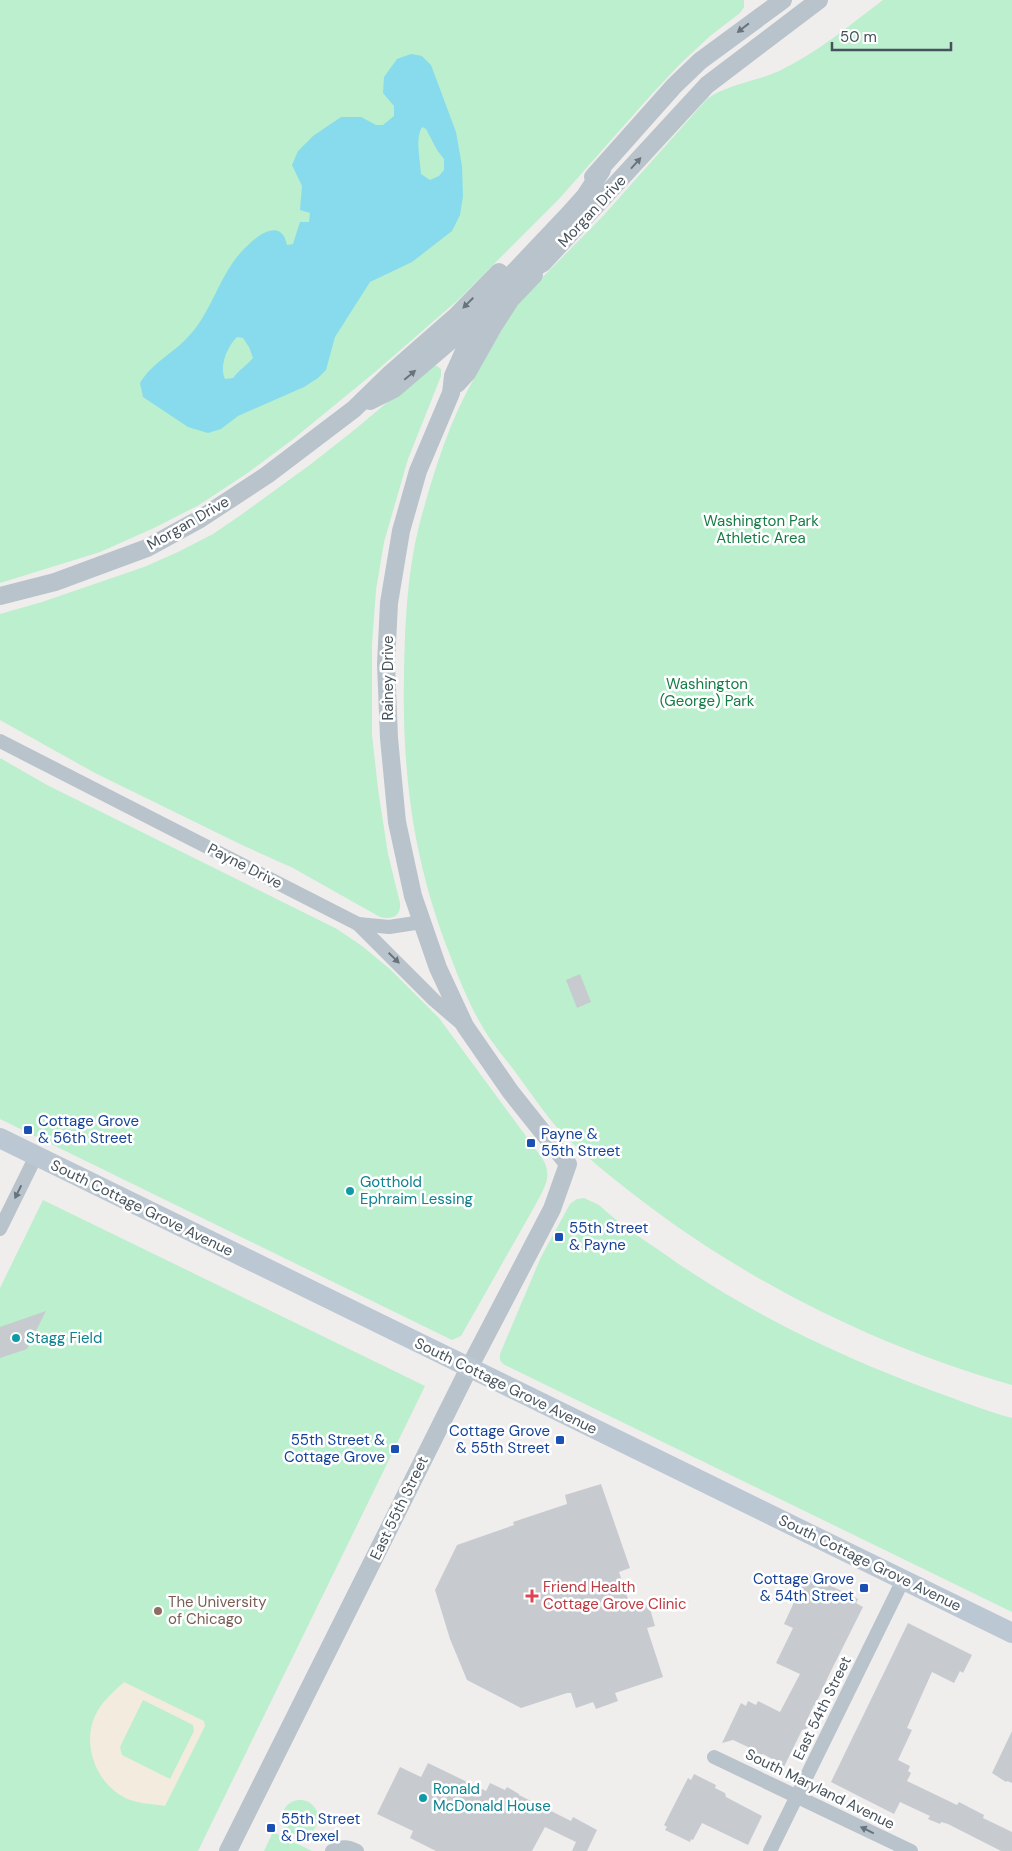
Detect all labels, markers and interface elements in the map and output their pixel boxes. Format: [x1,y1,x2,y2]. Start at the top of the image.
scale bar [832,20,951,52]
one-way arrow [736,23,750,33]
text: 50 m [840,27,877,47]
one-way arrow [630,157,641,170]
street label: Morgan Drive [553,171,631,251]
one-way arrow [462,297,474,309]
one-way arrow [404,369,417,380]
street label: Morgan Drive [143,491,233,555]
park label: Washington Park Athletic Area [703,511,819,548]
street label: Rainey Drive [378,635,398,721]
park label: Washington (George) Park [660,674,755,711]
street label: Payne Drive [204,839,286,893]
one-way arrow [387,952,399,964]
place label: Cottage Grove & 56th Street [38,1111,139,1148]
marker: Cottage Grove & 56th Street [22,1124,34,1136]
place label: Payne & 55th Street [541,1124,620,1161]
marker: Payne & 55th Street [525,1137,537,1149]
street label: South Cottage Grove Avenue [47,1155,237,1261]
place label: Gotthold Ephraim Lessing [360,1172,473,1209]
one-way arrow [14,1185,22,1200]
marker: Gotthold Ephraim Lessing [344,1185,356,1197]
place label: 55th Street & Payne [569,1218,648,1255]
marker: 55th Street & Payne [553,1231,565,1243]
place label: Stagg Field [26,1328,102,1348]
marker: Stagg Field [10,1332,22,1344]
street label: South Cottage Grove Avenue [411,1333,601,1439]
place label: Cottage Grove & 55th Street [449,1421,550,1458]
place label: 55th Street & Cottage Grove [284,1430,385,1467]
marker: Cottage Grove & 55th Street [554,1434,566,1446]
marker: 55th Street & Cottage Grove [389,1443,401,1455]
street label: East 55th Street [365,1453,433,1563]
street label: South Cottage Grove Avenue [775,1510,965,1616]
place label: Cottage Grove & 54th Street [753,1569,854,1606]
place label: Friend Health Cottage Grove Clinic [543,1577,687,1614]
marker: Cottage Grove & 54th Street [858,1582,870,1594]
marker: Friend Health Cottage Grove Clinic [525,1589,539,1603]
place label: The University of Chicago [168,1592,267,1629]
marker: The University of Chicago [152,1605,164,1617]
street label: East 54th Street [788,1653,856,1763]
street label: South Maryland Avenue [742,1744,898,1834]
place label: Ronald McDonald House [433,1779,551,1816]
marker: Ronald McDonald House [417,1792,429,1804]
place label: 55th Street & Drexel [281,1809,360,1846]
marker: 55th Street & Drexel [265,1822,277,1834]
one-way arrow [860,1826,874,1834]

